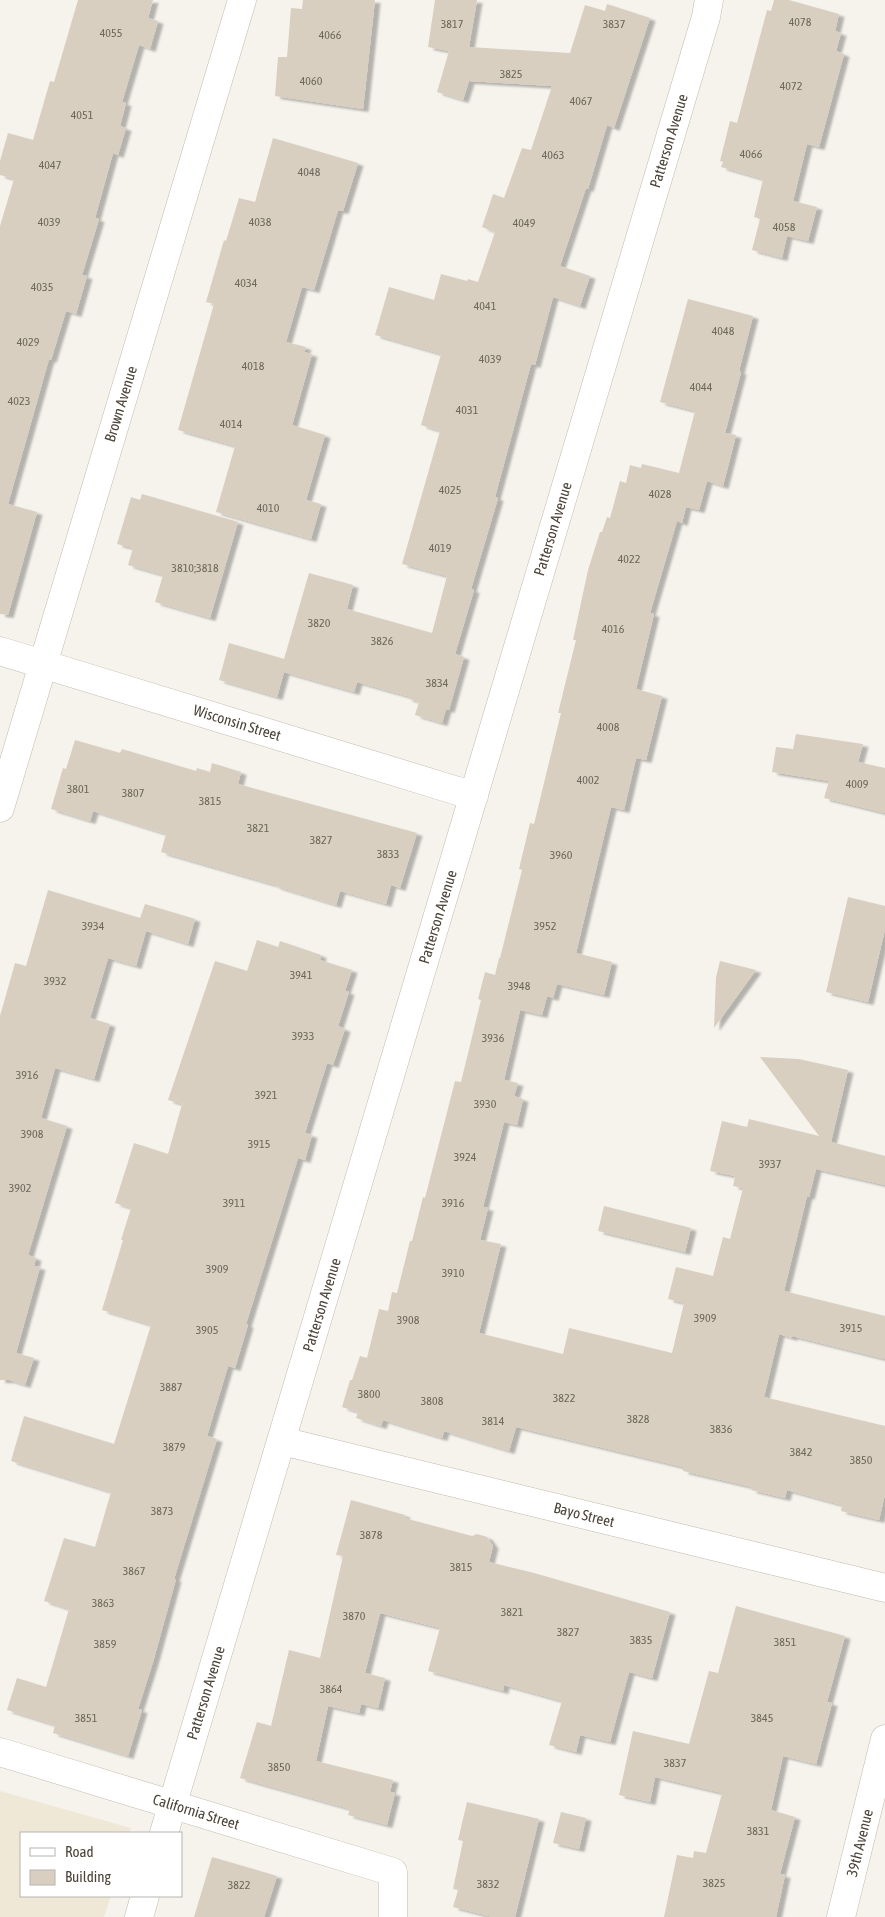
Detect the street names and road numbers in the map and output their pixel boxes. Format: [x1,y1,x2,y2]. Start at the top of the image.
street label: Patterson Avenue [646,92,691,190]
street label: Brown Avenue [101,364,140,444]
street label: Patterson Avenue [530,480,575,578]
street label: Wisconsin Street [191,701,283,744]
street label: Patterson Avenue [415,868,460,966]
street label: Patterson Avenue [299,1256,344,1354]
street label: Bayo Street [552,1499,616,1530]
street label: Patterson Avenue [183,1644,228,1742]
street label: California Street [151,1790,241,1833]
street label: 39th Avenue [843,1807,876,1879]

